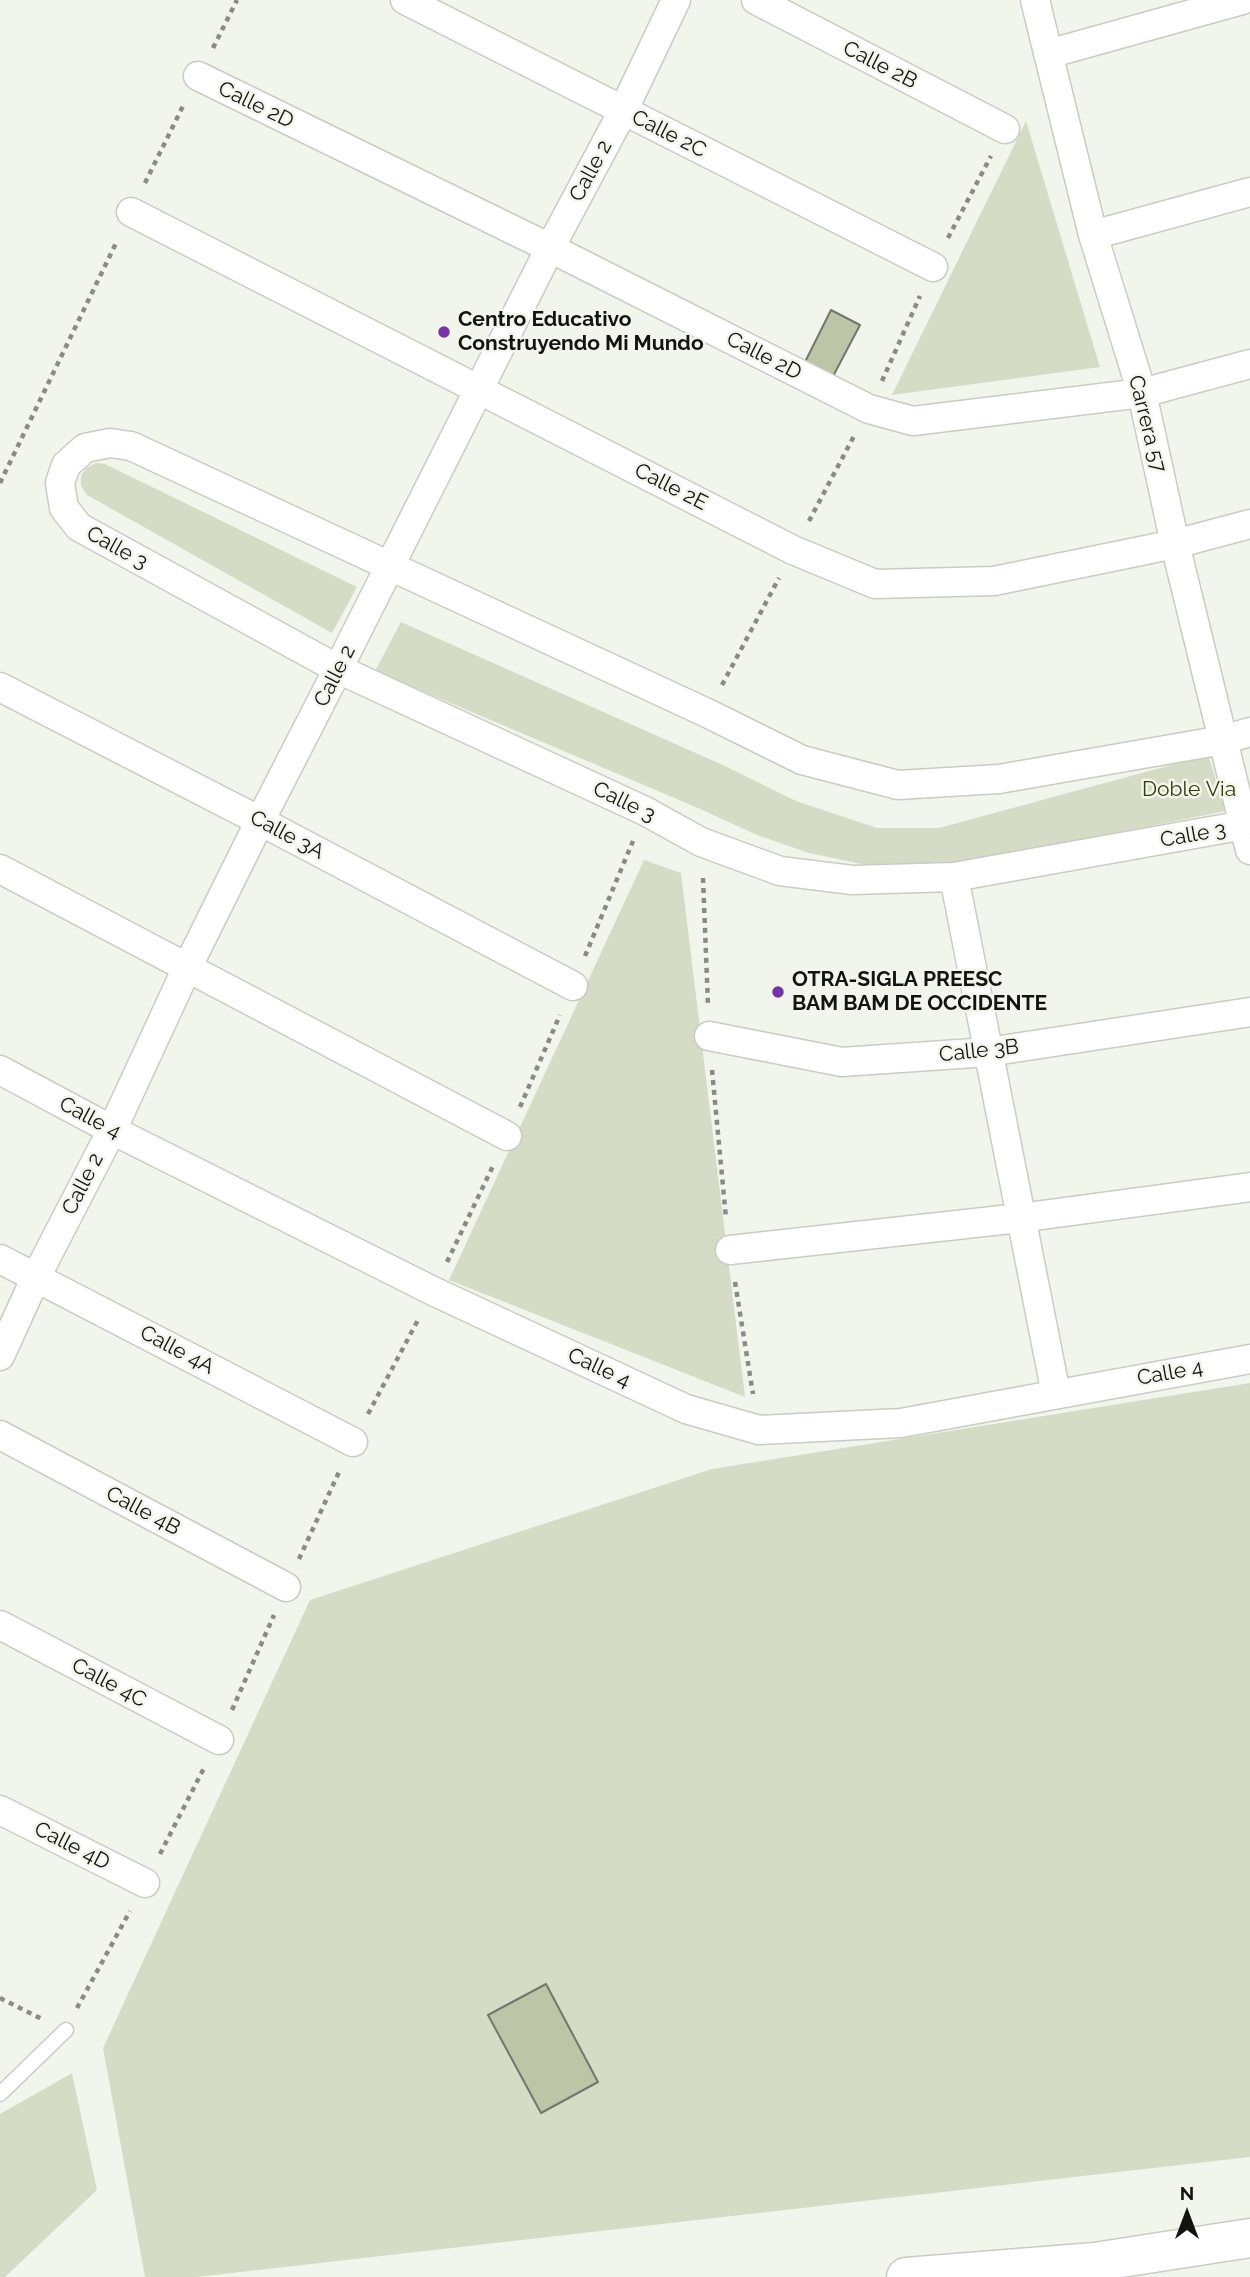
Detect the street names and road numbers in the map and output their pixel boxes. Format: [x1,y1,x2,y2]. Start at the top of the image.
street label: Calle 2B [839,36,921,94]
street label: Calle 2D [214,76,298,134]
street label: Calle 2C [628,105,710,163]
street label: Calle 2 [564,136,618,206]
street label: Calle 2D [722,326,806,386]
street label: Carrera 57 [1123,373,1171,475]
street label: Calle 2E [630,458,712,516]
street label: Calle 3 [82,521,152,575]
street label: Calle 2 [309,641,361,711]
street label: Calle 3 [589,776,659,828]
street label: Calle 3A [246,805,328,865]
street label: Calle 3 [1158,817,1228,853]
street label: Calle 3B [938,1034,1020,1068]
street label: Calle 4 [55,1091,125,1145]
street label: Calle 2 [57,1149,109,1219]
street label: Calle 4A [135,1320,219,1380]
street label: Calle 4 [564,1343,634,1393]
street label: Calle 4 [1135,1355,1205,1391]
street label: Calle 4B [102,1481,184,1541]
street label: Calle 4C [67,1653,151,1713]
street label: Calle 4D [30,1816,114,1876]

